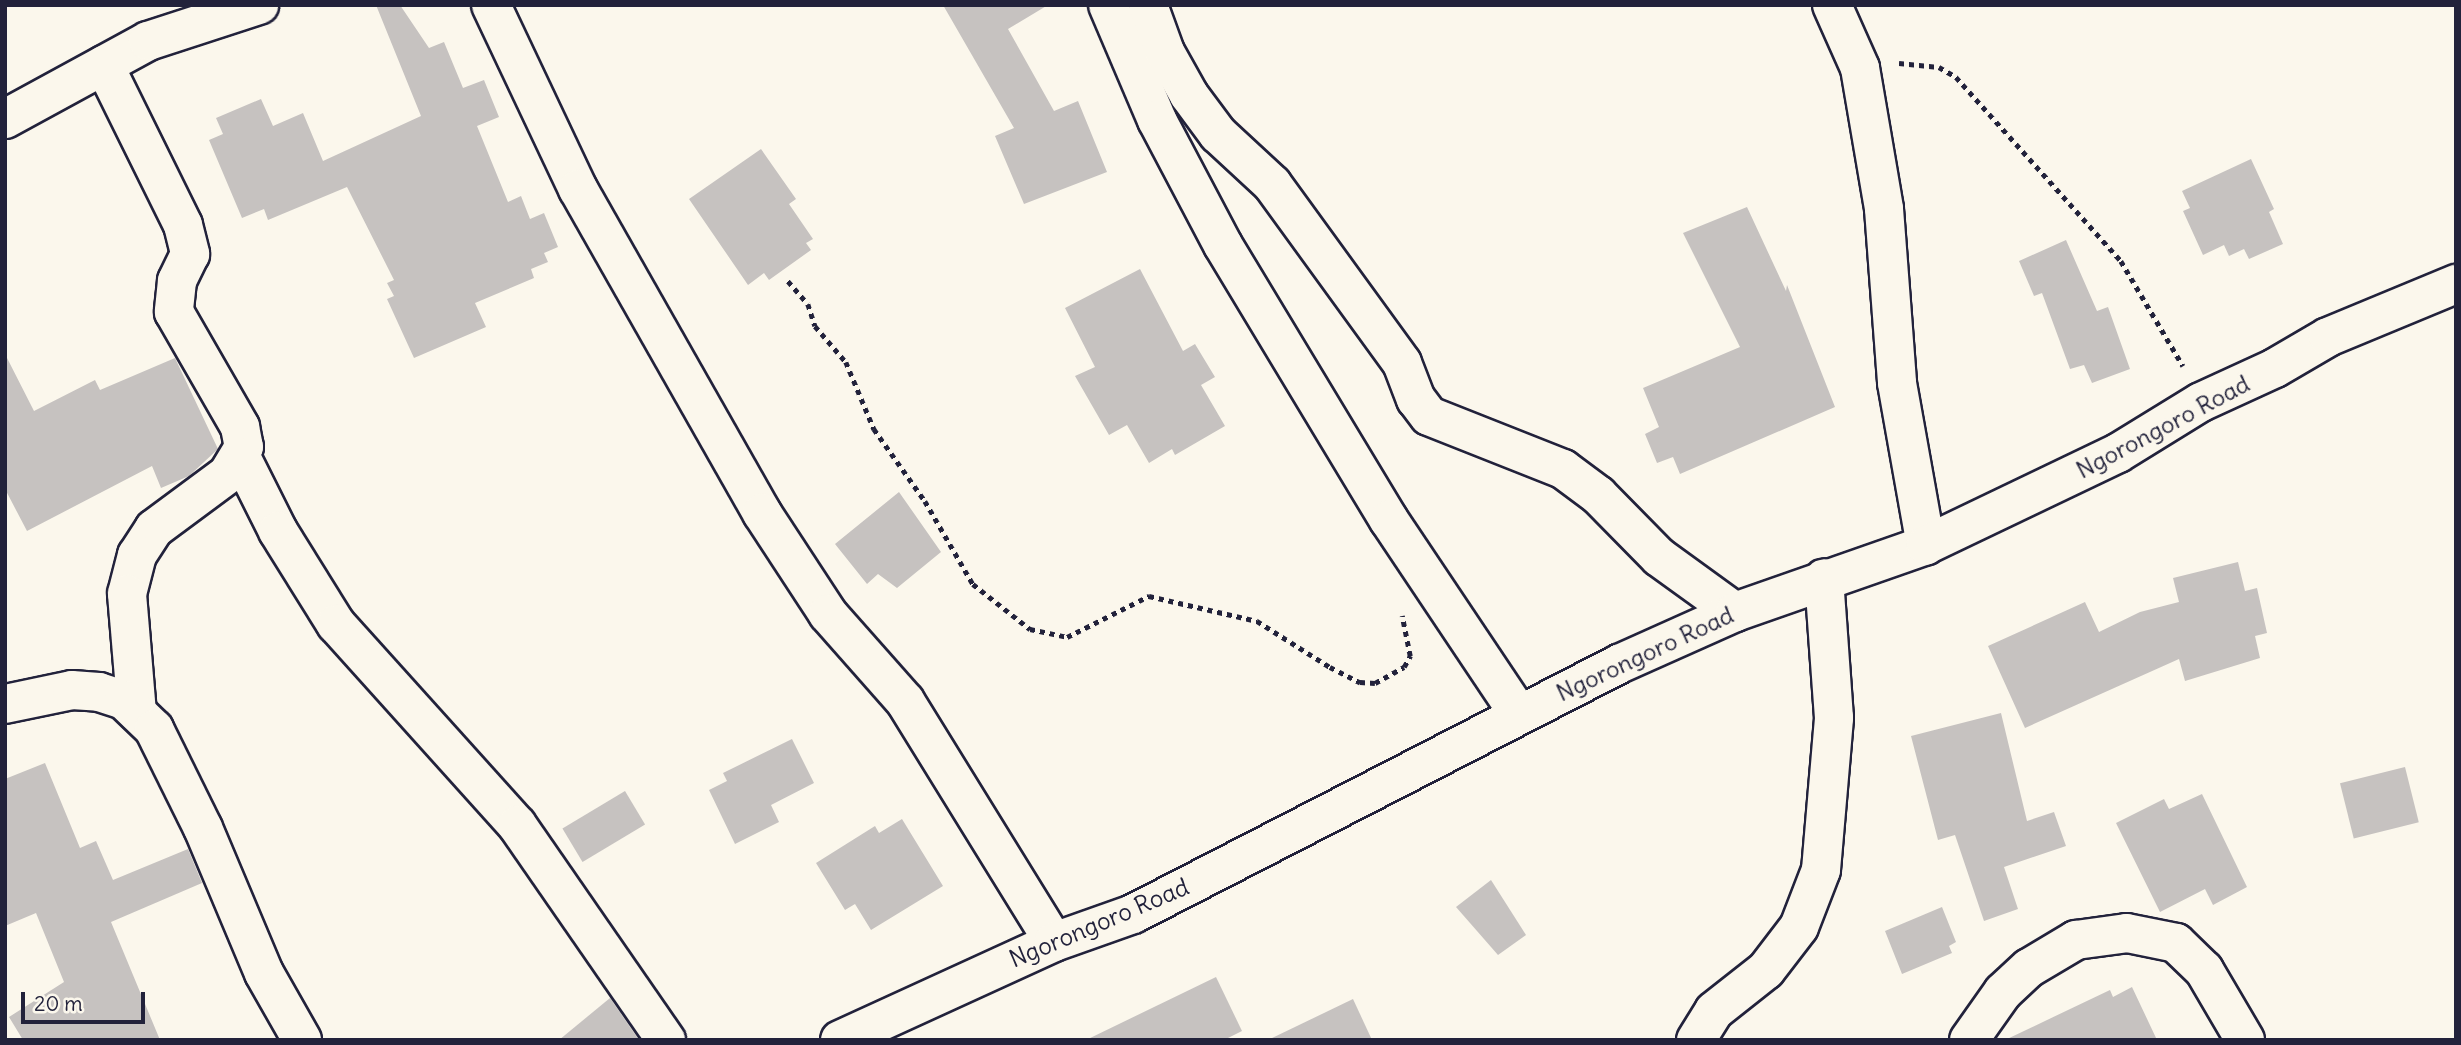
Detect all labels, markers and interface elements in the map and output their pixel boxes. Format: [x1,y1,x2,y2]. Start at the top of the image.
street label: Ngorongoro Road [2071,369,2255,485]
street label: Ngorongoro Road [1552,600,1738,708]
street label: Ngorongoro Road [1005,872,1193,974]
scale bar [24,978,149,1022]
text: 20 m [34,990,83,1017]

